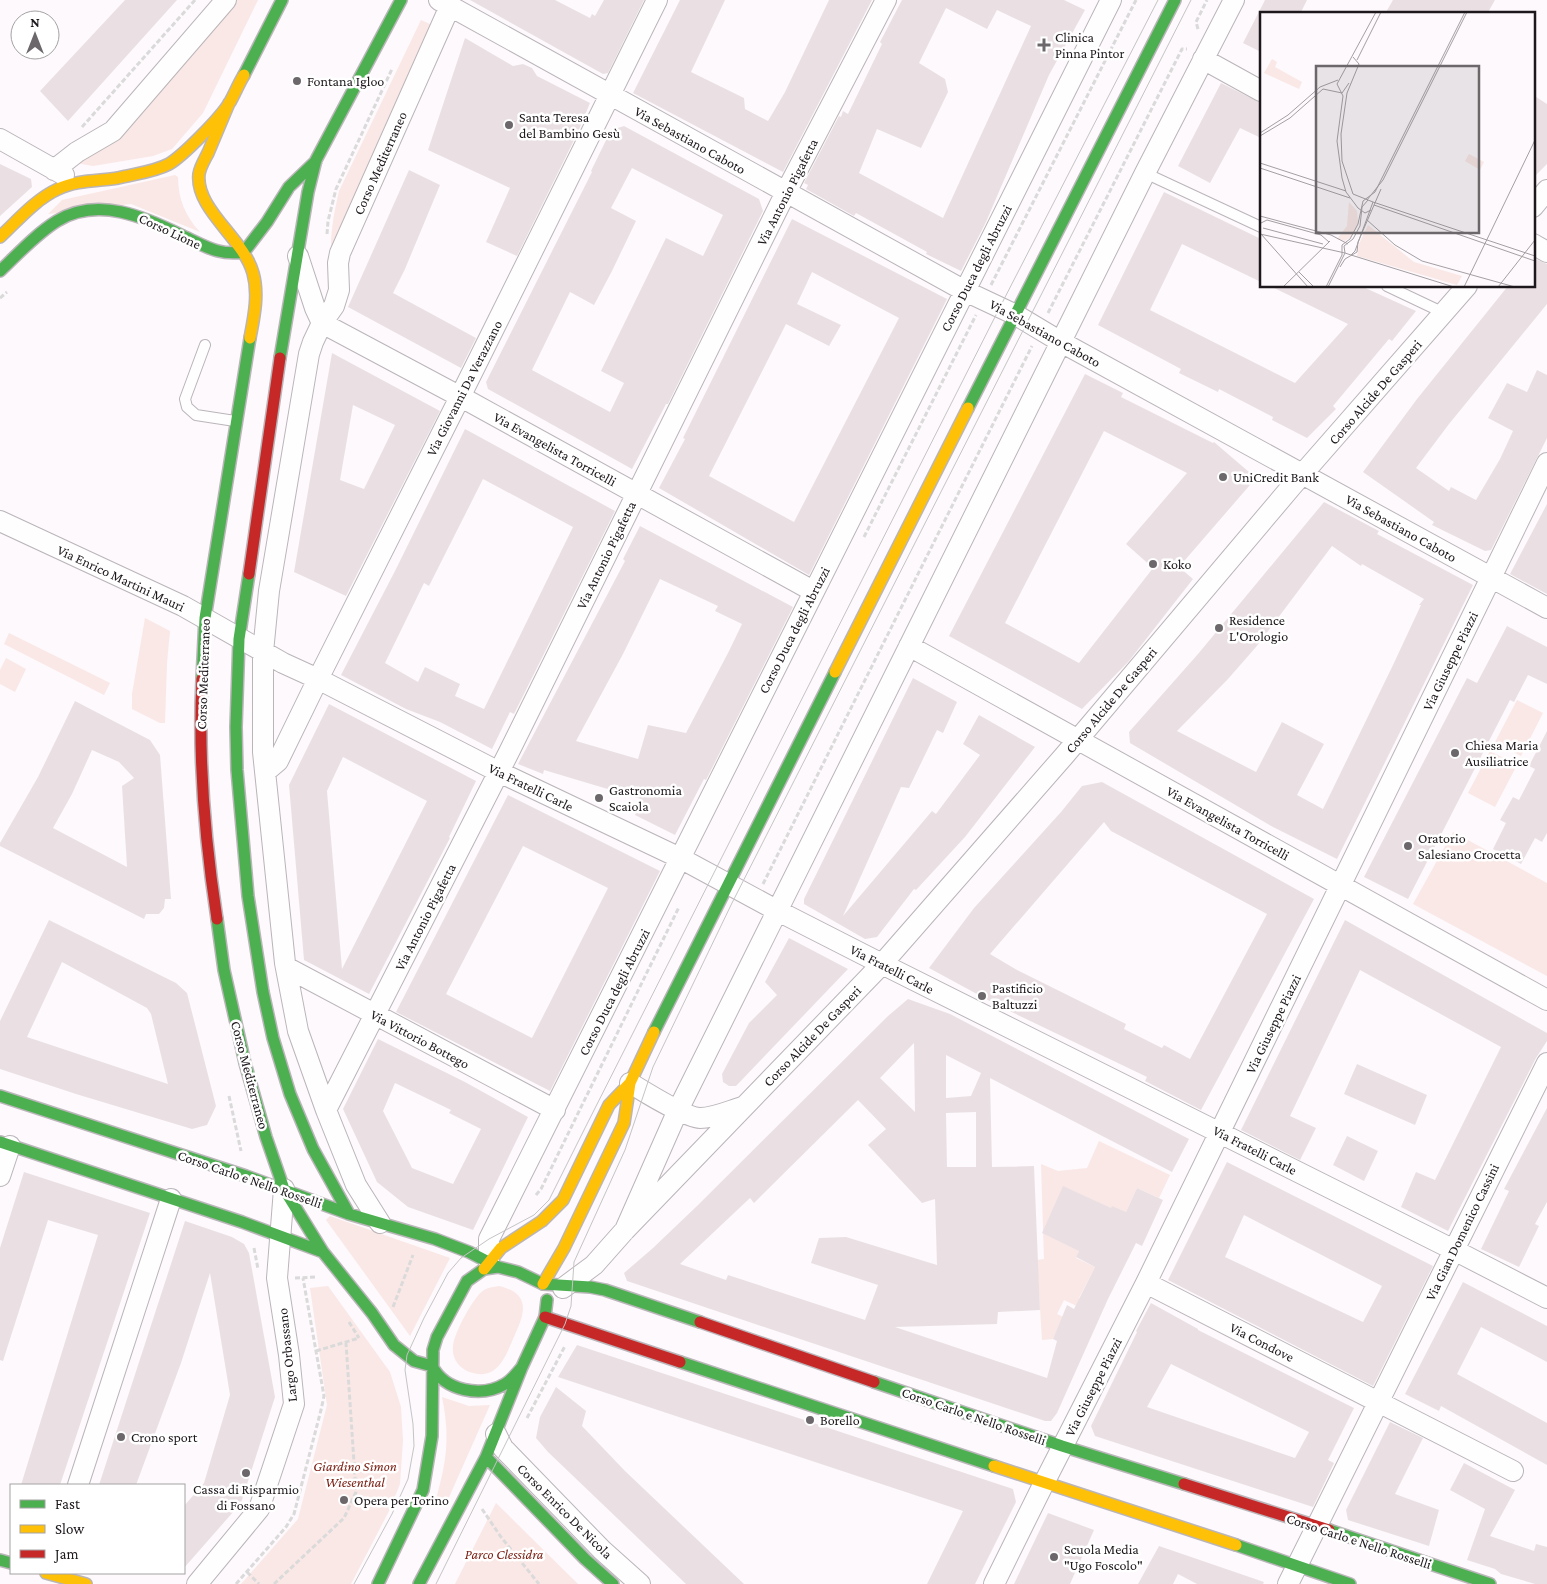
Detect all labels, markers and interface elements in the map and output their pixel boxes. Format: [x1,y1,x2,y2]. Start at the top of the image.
north arrow [10,10,60,60]
inset map [1260,12,1534,288]
text: N [30,14,40,30]
place label: Clinica Pinna Pintor [1055,29,1125,61]
marker: Clinica Pinna Pintor [1037,38,1051,52]
place label: Fontana Igloo [307,73,384,89]
marker: Fontana Igloo [291,75,303,87]
street label: Via Sebastiano Caboto [632,103,748,177]
street label: Corso Mediterraneo [350,109,410,217]
place label: Santa Teresa del Bambino Gesù [519,109,621,141]
marker: Santa Teresa del Bambino Gesù [503,119,515,131]
street label: Via Antonio Pigafetta [753,135,821,248]
street label: Corso Duca degli Abruzzi [937,202,1015,334]
street label: Corso Lione [137,210,203,252]
street label: Via Sebastiano Caboto [987,296,1103,370]
street label: Via Giovanni Da Verazzano [423,317,505,459]
street label: Corso Alcide De Gasperi [1325,336,1425,448]
street label: Via Evangelista Torricelli [491,409,620,490]
place label: UniCredit Bank [1233,469,1319,485]
marker: UniCredit Bank [1217,471,1229,483]
street label: Via Sebastiano Caboto [1343,491,1459,565]
street label: Via Antonio Pigafetta [573,498,639,612]
street label: Via Enrico Martini Mauri [55,541,188,615]
place label: Koko [1163,556,1191,572]
marker: Koko [1147,558,1159,570]
street label: Corso Duca degli Abruzzi [755,564,833,696]
street label: Via Giuseppe Piazzi [1419,609,1481,713]
place label: Residence L'Orologio [1229,612,1288,644]
street label: Corso Mediterraneo [193,618,213,730]
marker: Residence L'Orologio [1213,622,1225,634]
street label: Corso Alcide De Gasperi [1062,644,1160,756]
place label: Chiesa Maria Ausiliatrice [1465,737,1539,769]
marker: Chiesa Maria Ausiliatrice [1449,747,1461,759]
street label: Via Fratelli Carle [486,760,576,814]
place label: Gastronomia Scaiola [609,782,682,814]
street label: Via Evangelista Torricelli [1164,783,1293,864]
marker: Gastronomia Scaiola [593,792,605,804]
place label: Oratorio Salesiano Crocetta [1418,830,1522,862]
marker: Oratorio Salesiano Crocetta [1402,840,1414,852]
street label: Via Antonio Pigafetta [391,860,459,973]
street label: Corso Duca degli Abruzzi [575,926,653,1058]
street label: Via Fratelli Carle [847,941,937,997]
street label: Via Giuseppe Piazzi [1242,972,1304,1076]
place label: Pastificio Baltuzzi [992,980,1043,1012]
street label: Corso Alcide De Gasperi [760,982,864,1090]
marker: Pastificio Baltuzzi [976,990,988,1002]
street label: Via Vittorio Bottego [368,1006,472,1072]
street label: Corso Mediterraneo [228,1019,272,1131]
street label: Via Fratelli Carle [1210,1122,1300,1178]
street label: Corso Carlo e Nello Rosselli [176,1147,325,1211]
street label: Via Gian Domenico Cassini [1422,1161,1502,1303]
street label: Largo Orbassano [274,1307,300,1403]
street label: Via Condove [1227,1319,1297,1365]
street label: Via Giuseppe Piazzi [1061,1335,1125,1439]
street label: Corso Carlo e Nello Rosselli [900,1384,1049,1448]
place label: Borello [820,1412,860,1428]
marker: Borello [804,1414,816,1426]
place label: Crono sport [131,1429,198,1445]
marker: Crono sport [115,1431,127,1443]
park label: Giardino Simon Wiesenthal [313,1458,397,1490]
street label: Corso Enrico De Nicola [514,1460,616,1562]
marker: Cassa di Risparmio di Fossano [240,1467,252,1479]
place label: Cassa di Risparmio di Fossano [193,1481,299,1513]
legend [10,1484,185,1574]
place label: Opera per Torino [354,1492,449,1508]
marker: Opera per Torino [338,1494,350,1506]
text: Fast [55,1496,81,1512]
street label: Corso Carlo e Nello Rosselli [1284,1510,1434,1572]
text: Slow [55,1521,85,1537]
place label: Scuola Media "Ugo Foscolo" [1064,1541,1143,1573]
text: Jam [53,1546,78,1563]
park label: Parco Clessidra [465,1546,544,1562]
marker: Scuola Media "Ugo Foscolo" [1048,1551,1060,1563]

